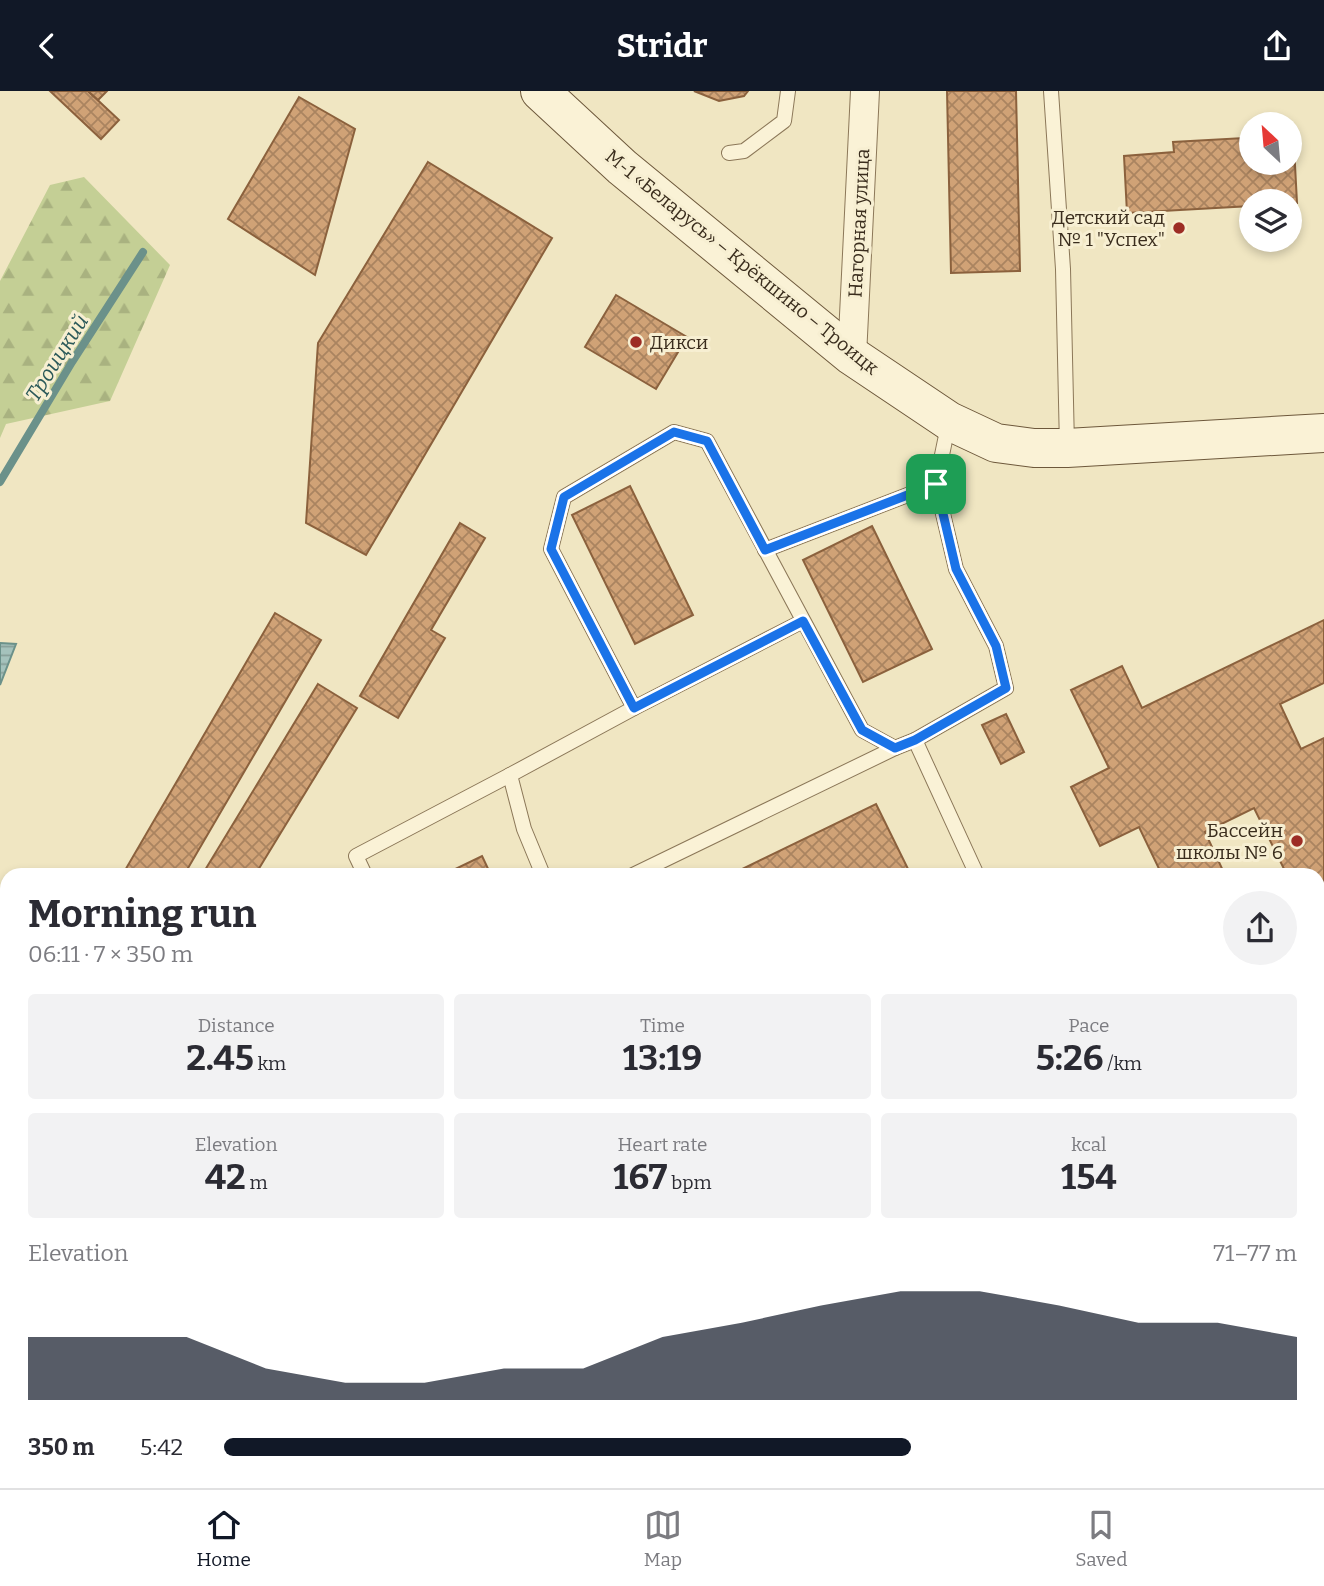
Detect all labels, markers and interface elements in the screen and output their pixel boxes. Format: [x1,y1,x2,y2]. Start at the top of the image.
icon: back [28,27,66,65]
text: Stridr [616,27,708,65]
icon: share [1258,27,1296,65]
north arrow [1239,112,1302,175]
map controls [1239,112,1302,252]
street label: М-1 «Беларусь» – Крёкшино – Троицк [601,145,884,380]
street label: Нагорная улица [844,147,874,298]
button: layers [1239,189,1302,252]
place label: Детский сад № 1 "Успех" [1052,206,1166,251]
marker: Детский сад № 1 "Успех" [1171,220,1187,236]
water label: Троицкий [20,310,94,406]
place label: Дикси [650,331,708,354]
marker: Дикси [628,334,644,350]
pin [906,454,966,514]
icon: arrive [917,465,955,503]
place label: Бассейн школы № 6 [1176,819,1283,864]
marker: Бассейн школы № 6 [1289,833,1305,849]
text: Morning run [28,891,256,937]
button: share [1223,891,1297,965]
text: 06:11 · 7 × 350 m [28,940,193,968]
text: Distance [198,1014,275,1037]
text: Time [640,1014,685,1037]
text: Pace [1068,1014,1109,1037]
text: 2.45 [186,1037,254,1079]
text: 13:19 [623,1037,702,1079]
text: 5:26 [1036,1037,1103,1079]
text: km [254,1052,286,1075]
text: /km [1103,1052,1142,1075]
text: Elevation [195,1133,278,1156]
text: Heart rate [618,1133,707,1156]
text: kcal [1071,1133,1107,1156]
text: 42 [205,1156,246,1198]
text: 167 [613,1156,667,1198]
text: 154 [1061,1156,1117,1198]
text: m [246,1171,268,1194]
text: bpm [667,1171,712,1194]
text: Elevation [28,1239,128,1267]
text: 71–77 m [1213,1239,1297,1267]
text: 350 m [28,1433,95,1461]
text: 5:42 [140,1433,183,1461]
tab: Home [197,1506,251,1571]
tab: Map [644,1506,682,1571]
tab: Saved [1075,1506,1127,1571]

